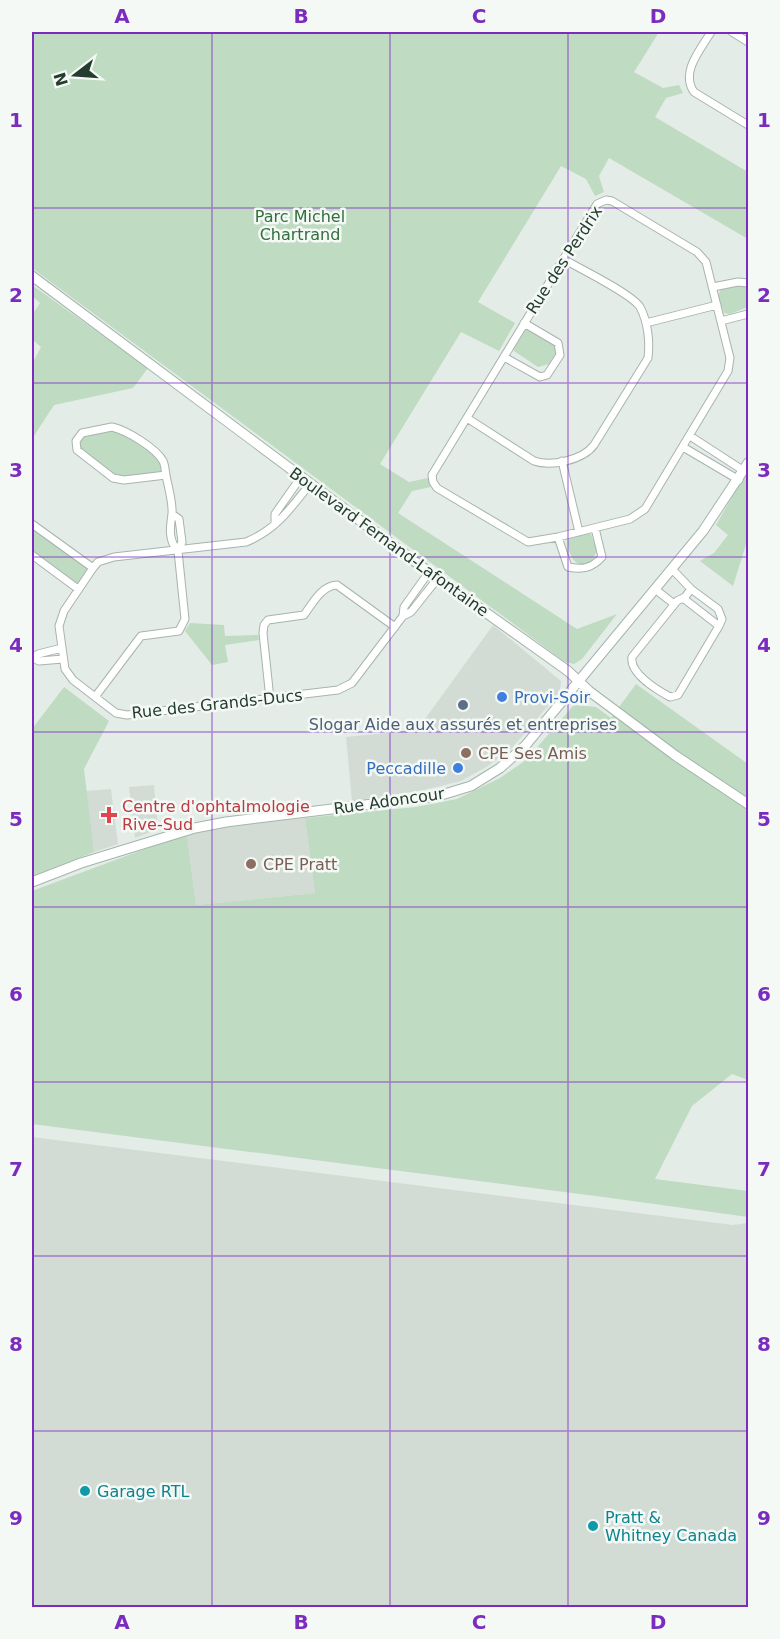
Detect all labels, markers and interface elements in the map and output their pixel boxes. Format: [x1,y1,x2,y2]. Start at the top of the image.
text: A [114,4,130,28]
text: B [293,4,309,28]
text: C [472,4,486,28]
text: D [650,4,666,28]
north arrow [45,45,105,105]
text: N [50,70,72,88]
text: 1 [9,108,23,132]
text: 1 [757,108,771,132]
street label: Rue des Perdrix [522,203,606,317]
park label: Parc Michel Chartrand [255,207,345,244]
text: 2 [9,283,23,307]
text: 2 [757,283,771,307]
text: 3 [9,458,23,482]
text: 3 [757,458,771,482]
street label: Boulevard Fernand-Lafontaine [286,463,492,621]
text: 4 [9,633,23,657]
text: 4 [757,633,771,657]
street label: Rue des Grands-Ducs [131,686,303,722]
place label: Provi-Soir [514,688,590,707]
marker: Provi-Soir [495,690,509,704]
marker: Slogar Aide aux assurés et entreprises [456,698,470,712]
place label: Slogar Aide aux assurés et entreprises [309,715,617,734]
place label: CPE Ses Amis [478,744,587,763]
marker: CPE Ses Amis [459,746,473,760]
place label: Peccadille [366,759,446,778]
marker: Peccadille [451,761,465,775]
street label: Rue Adoncour [332,784,446,818]
place label: Centre d'ophtalmologie Rive-Sud [122,797,310,834]
marker: Centre d'ophtalmologie Rive-Sud [100,806,118,824]
text: 5 [9,807,23,831]
text: 5 [757,807,771,831]
place label: CPE Pratt [263,855,337,874]
marker: CPE Pratt [244,857,258,871]
text: 6 [9,982,23,1006]
text: 6 [757,982,771,1006]
text: 7 [9,1157,23,1181]
text: 7 [757,1157,771,1181]
text: 8 [9,1332,23,1356]
text: 8 [757,1332,771,1356]
place label: Garage RTL [97,1482,189,1501]
marker: Garage RTL [78,1484,92,1498]
text: 9 [9,1506,23,1530]
text: 9 [757,1506,771,1530]
place label: Pratt & Whitney Canada [605,1508,737,1545]
marker: Pratt & Whitney Canada [586,1519,600,1533]
text: A [114,1610,130,1634]
text: B [293,1610,309,1634]
text: C [472,1610,486,1634]
text: D [650,1610,666,1634]

